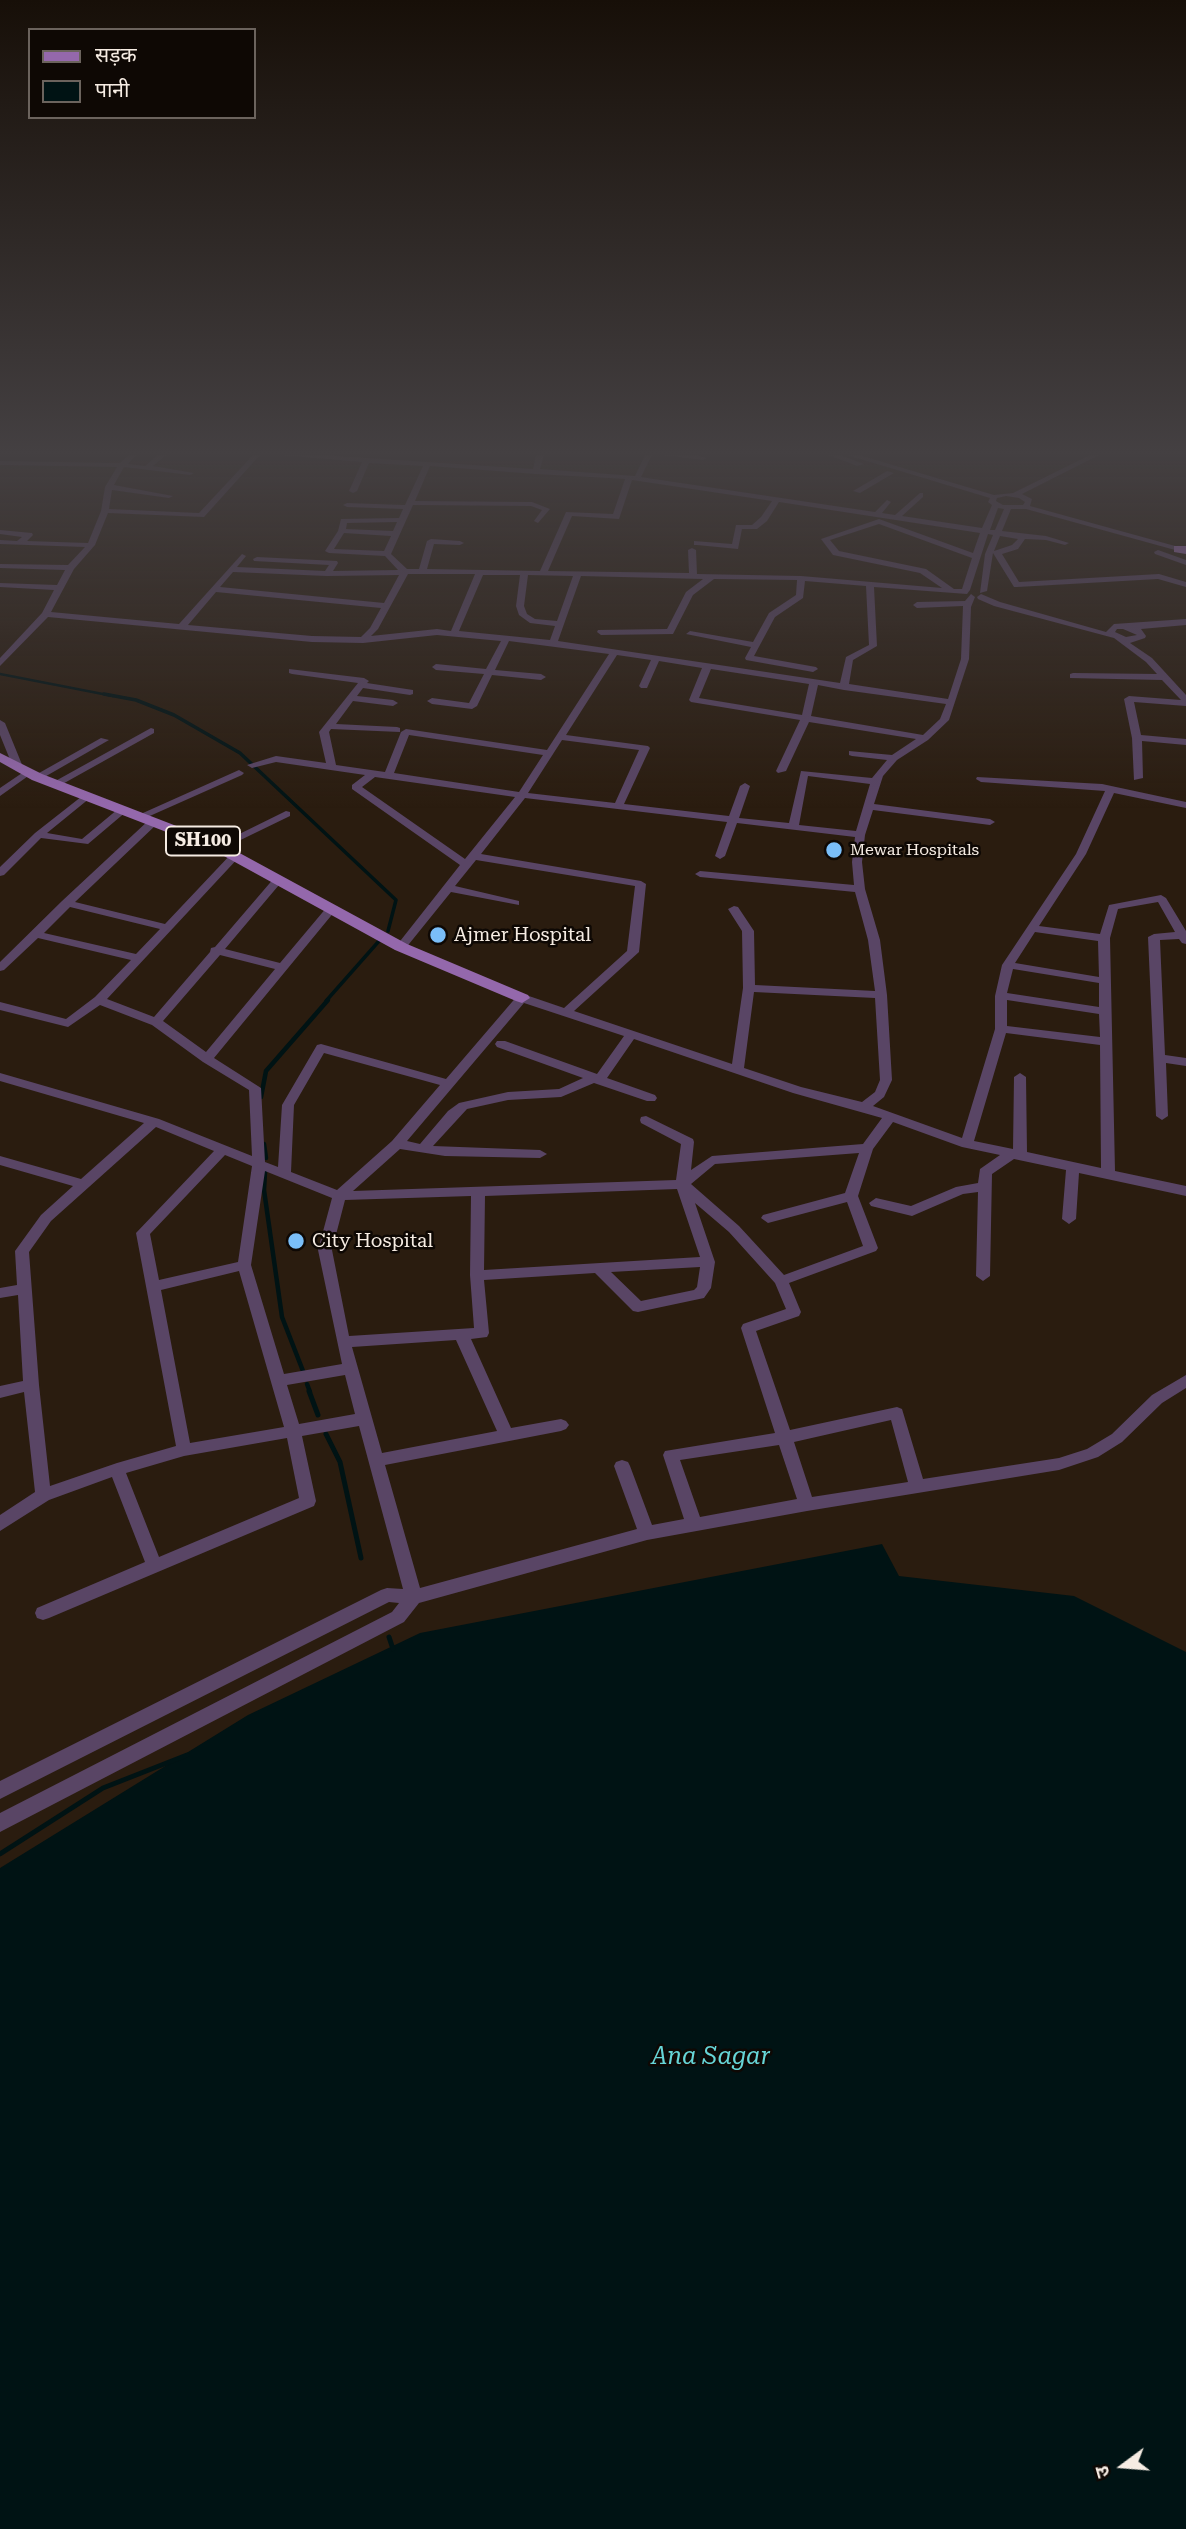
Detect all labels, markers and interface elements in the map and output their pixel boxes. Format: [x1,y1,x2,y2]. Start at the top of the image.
legend [28,28,256,119]
text: सड़क [95,43,137,67]
text: पानी [95,78,129,102]
road number: SH100 [166,826,240,856]
marker: Mewar Hospitals [824,840,844,860]
place label: Mewar Hospitals [850,840,979,860]
place label: Ajmer Hospital [454,924,591,946]
marker: Ajmer Hospital [428,925,448,945]
place label: City Hospital [312,1230,433,1252]
marker: City Hospital [286,1231,306,1251]
water label: Ana Sagar [651,2043,771,2071]
north arrow [1088,2431,1158,2501]
text: उ [1090,2463,1115,2480]

